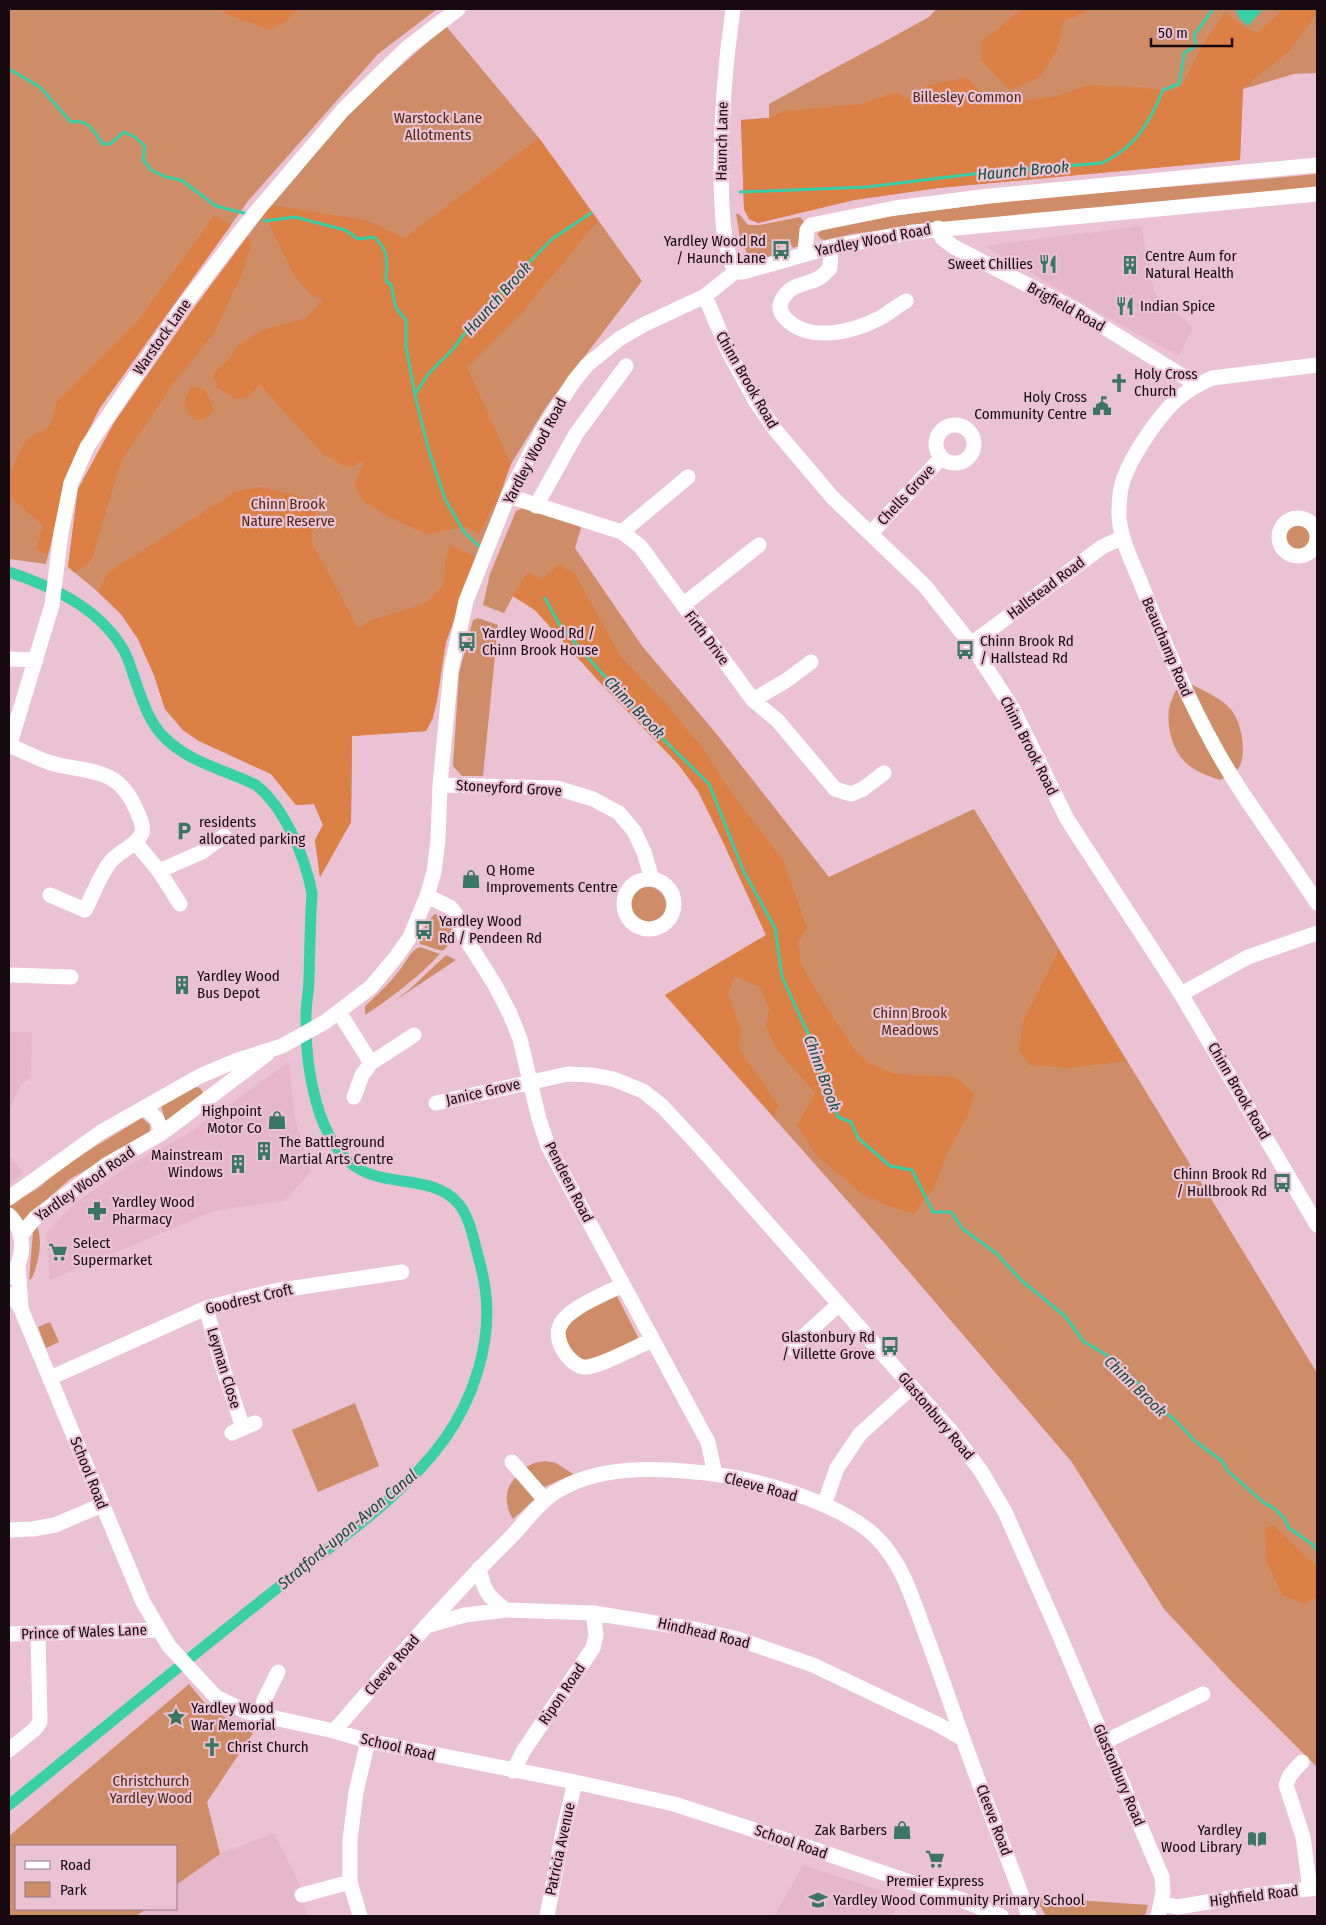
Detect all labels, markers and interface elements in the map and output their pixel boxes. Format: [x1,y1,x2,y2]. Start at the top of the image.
scale bar [1151,15,1232,47]
text: 50 m [1158,24,1188,42]
park label: Billesley Common [912,88,1022,106]
street label: Haunch Lane [712,101,732,181]
park label: Warstock Lane Allotments [394,109,482,144]
water label: Haunch Brook [976,157,1070,184]
street label: Yardley Wood Road [814,220,932,260]
place label: Yardley Wood Rd / Haunch Lane [664,232,766,267]
bus stop icon: Yardley Wood Rd / Haunch Lane [770,239,792,261]
place label: Centre Aum for Natural Health [1145,247,1237,282]
restaurant icon: Sweet Chillies [1037,253,1059,275]
building icon: Centre Aum for Natural Health [1119,254,1141,276]
place label: Sweet Chillies [948,255,1033,273]
water label: Haunch Brook [460,258,535,339]
street label: Brigfield Road [1024,278,1108,336]
restaurant icon: Indian Spice [1114,295,1136,317]
street label: Warstock Lane [129,296,195,378]
place label: Indian Spice [1140,297,1215,315]
street label: Chinn Brook Road [712,328,782,432]
place label: Holy Cross Church [1134,365,1198,400]
church icon: Holy Cross Church [1108,372,1130,394]
place label: Holy Cross Community Centre [974,388,1087,423]
street label: Yardley Wood Road [499,395,571,507]
public building icon: Holy Cross Community Centre [1091,395,1113,417]
street label: Chells Grove [874,461,938,529]
park label: Chinn Brook Nature Reserve [241,495,335,530]
street label: Hallstead Road [1004,553,1088,623]
street label: Beauchamp Road [1138,594,1196,700]
street label: Firth Drive [681,607,733,669]
place label: Yardley Wood Rd / Chinn Brook House [482,624,598,659]
bus stop icon: Yardley Wood Rd / Chinn Brook House [456,631,478,653]
place label: Chinn Brook Rd / Hallstead Rd [980,632,1074,667]
bus stop icon: Chinn Brook Rd / Hallstead Rd [954,639,976,661]
water label: Chinn Brook [600,672,669,743]
street label: Chinn Brook Road [996,693,1062,799]
street label: Stoneyford Grove [456,776,562,800]
place label: residents allocated parking [199,813,305,848]
parking icon: residents allocated parking [173,820,195,842]
place label: Q Home Improvements Centre [486,861,618,896]
shop icon: Q Home Improvements Centre [460,868,482,890]
place label: Yardley Wood Rd / Pendeen Rd [439,912,542,947]
bus stop icon: Yardley Wood Rd / Pendeen Rd [413,919,435,941]
place label: Yardley Wood Bus Depot [197,967,280,1002]
building icon: Yardley Wood Bus Depot [171,974,193,996]
park label: Chinn Brook Meadows [873,1004,947,1039]
water label: Chinn Brook [800,1033,845,1114]
street label: Chinn Brook Road [1204,1039,1274,1143]
street label: Janice Grove [444,1075,522,1109]
place label: Highpoint Motor Co [202,1102,262,1137]
shop icon: Highpoint Motor Co [266,1109,288,1131]
place label: The Battleground Martial Arts Centre [279,1133,393,1168]
street label: Pendeen Road [541,1139,597,1225]
building icon: The Battleground Martial Arts Centre [253,1140,275,1162]
street label: Yardley Wood Road [32,1143,138,1225]
place label: Mainstream Windows [151,1146,223,1181]
building icon: Mainstream Windows [227,1153,249,1175]
place label: Chinn Brook Rd / Hullbrook Rd [1173,1165,1267,1200]
bus stop icon: Chinn Brook Rd / Hullbrook Rd [1271,1172,1293,1194]
place label: Yardley Wood Pharmacy [112,1193,195,1228]
pharmacy icon: Yardley Wood Pharmacy [86,1200,108,1222]
place label: Select Supermarket [73,1234,152,1269]
supermarket icon: Select Supermarket [47,1241,69,1263]
street label: Goodrest Croft [204,1280,295,1318]
street label: Leyman Close [203,1325,245,1411]
place label: Glastonbury Rd / Villette Grove [781,1328,875,1363]
bus stop icon: Glastonbury Rd / Villette Grove [879,1335,901,1357]
water label: Chinn Brook [1101,1352,1171,1421]
street label: Glastonbury Road [894,1368,978,1464]
street label: School Road [66,1434,112,1512]
water label: Stratford-upon-Avon Canal [273,1466,421,1594]
street label: Cleeve Road [723,1469,799,1505]
street label: Hindhead Road [656,1614,752,1652]
street label: Prince of Wales Lane [21,1621,147,1643]
street label: Cleeve Road [361,1631,423,1699]
street label: Ripon Road [535,1660,589,1728]
place label: Yardley Wood War Memorial [191,1699,276,1734]
place icon: Yardley Wood War Memorial [165,1706,187,1728]
street label: Glastonbury Road [1089,1721,1149,1829]
street label: School Road [359,1730,437,1764]
church icon: Christ Church [201,1736,223,1758]
place label: Christ Church [227,1738,309,1756]
park label: Christchurch Yardley Wood [110,1772,192,1807]
street label: Cleeve Road [972,1782,1016,1858]
street label: Patricia Avenue [541,1801,579,1897]
shop icon: Zak Barbers [891,1819,913,1841]
street label: School Road [752,1821,830,1863]
place label: Zak Barbers [815,1821,887,1839]
place label: Yardley Wood Library [1161,1821,1242,1856]
library icon: Yardley Wood Library [1246,1828,1268,1850]
legend [15,1845,178,1910]
supermarket icon: Premier Express [924,1848,946,1870]
text: Road [60,1856,91,1874]
place label: Premier Express [886,1872,984,1890]
text: Park [60,1881,87,1899]
street label: Highfield Road [1208,1882,1300,1910]
school or university icon: Yardley Wood Community Primary School [807,1889,829,1911]
place label: Yardley Wood Community Primary School [833,1891,1085,1909]

